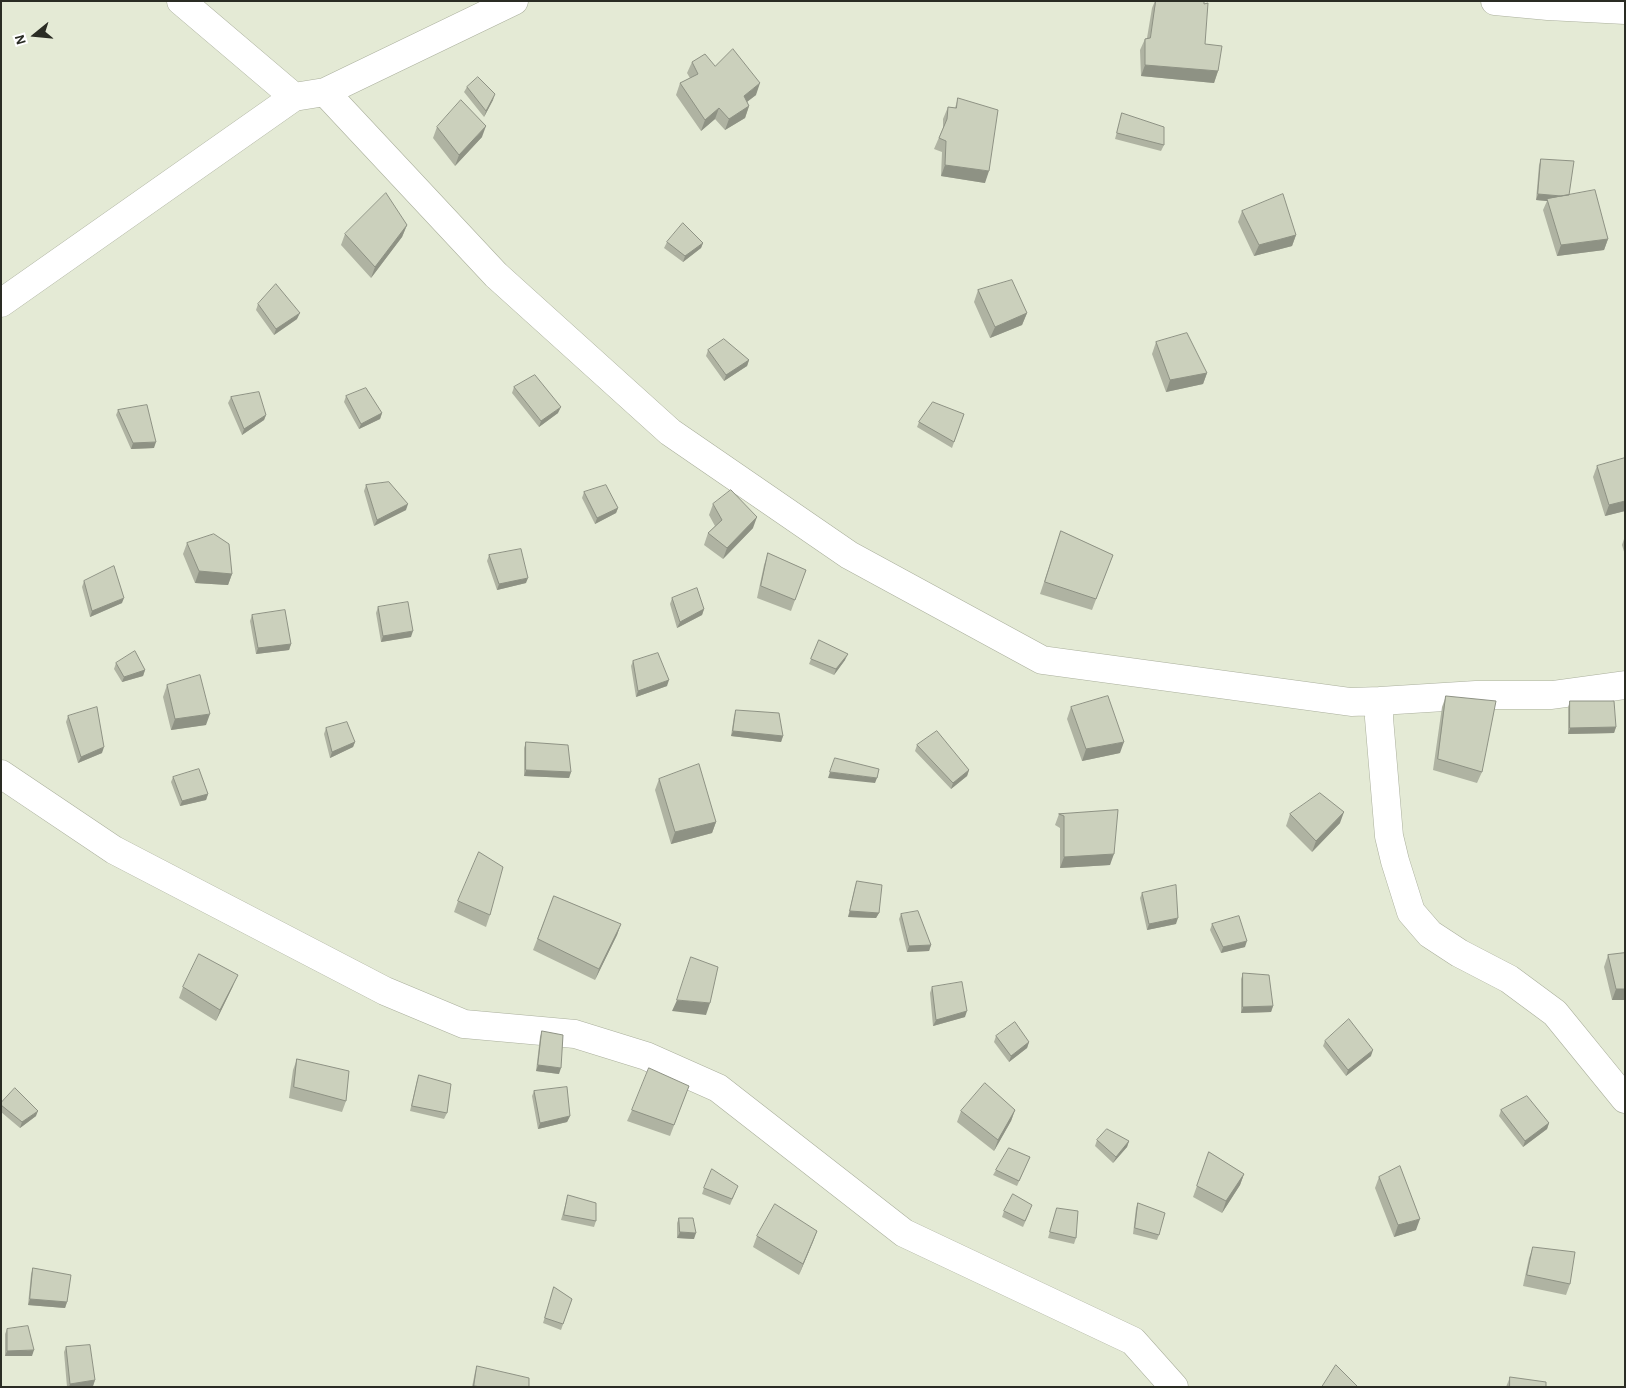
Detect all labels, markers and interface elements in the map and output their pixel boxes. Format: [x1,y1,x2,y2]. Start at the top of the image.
north arrow [10,10,60,60]
text: N [13,33,29,46]

